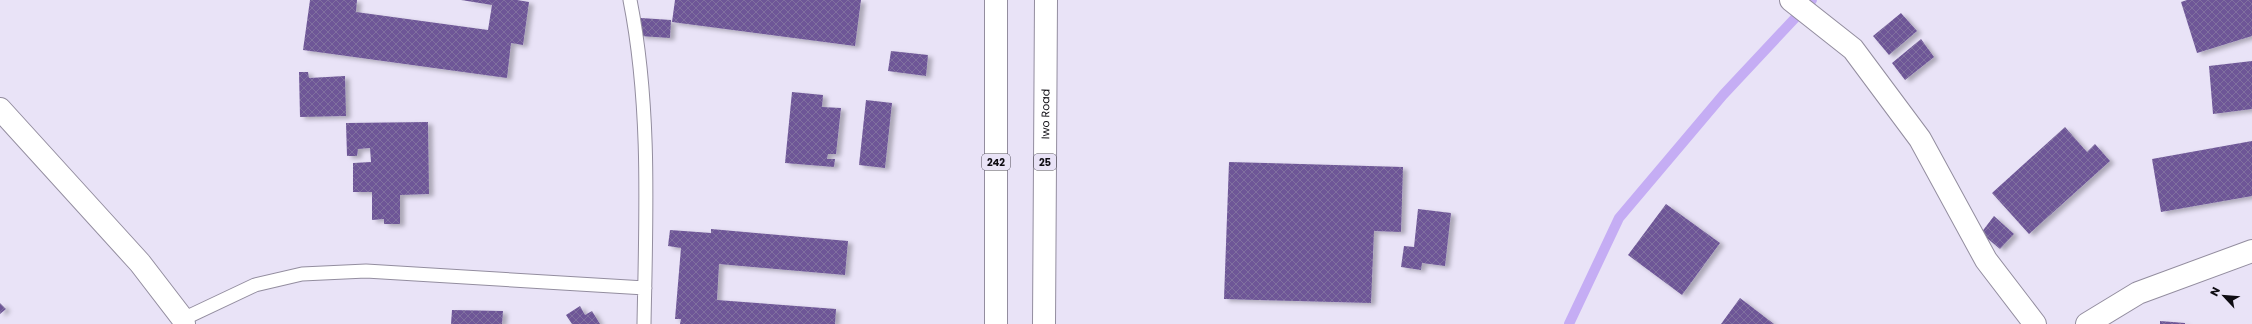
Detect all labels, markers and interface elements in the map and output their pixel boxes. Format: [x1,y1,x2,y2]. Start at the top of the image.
street label: Iwo Road [1037,89,1053,139]
road number: 242 [982,154,1010,170]
road number: 25 [1034,154,1056,170]
north arrow [2204,276,2244,316]
text: N [2206,284,2224,299]

